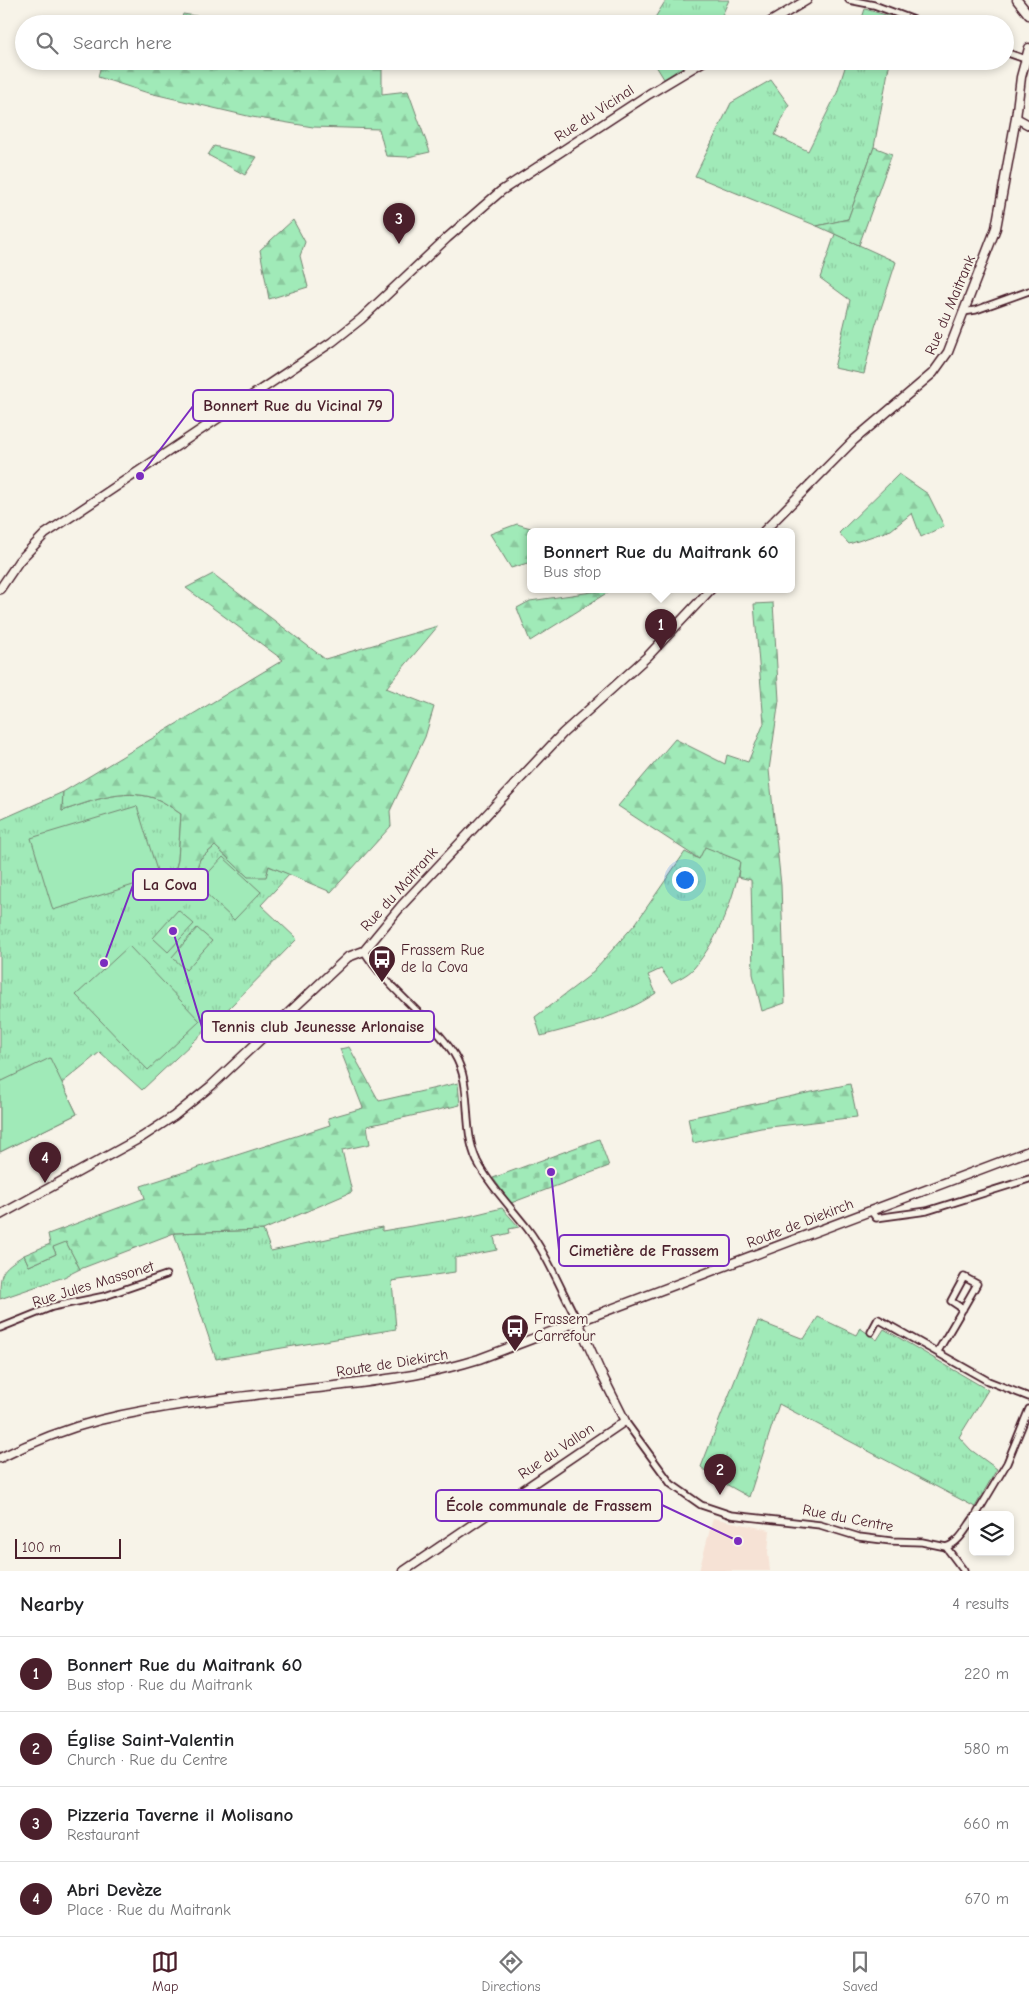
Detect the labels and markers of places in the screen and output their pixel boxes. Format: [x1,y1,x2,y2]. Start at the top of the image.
pin: 3 [383,203,415,244]
callout: Bonnert Rue du Vicinal 79 [193,390,393,421]
pin: 1 [645,609,677,650]
callout: La Cova [133,869,208,900]
place label: Frassem Rue de la Cova [401,941,485,976]
bus stop icon: Frassem Rue de la Cova [367,944,397,983]
callout: Tennis club Jeunesse Arlonaise [202,1011,434,1042]
pin: 4 [29,1142,61,1183]
callout: Cimetière de Frassem [559,1235,729,1266]
place label: Frassem Carrefour [534,1310,596,1345]
bus stop icon: Frassem Carrefour [500,1313,530,1352]
pin: 2 [704,1454,736,1495]
callout: École communale de Frassem [436,1490,662,1521]

